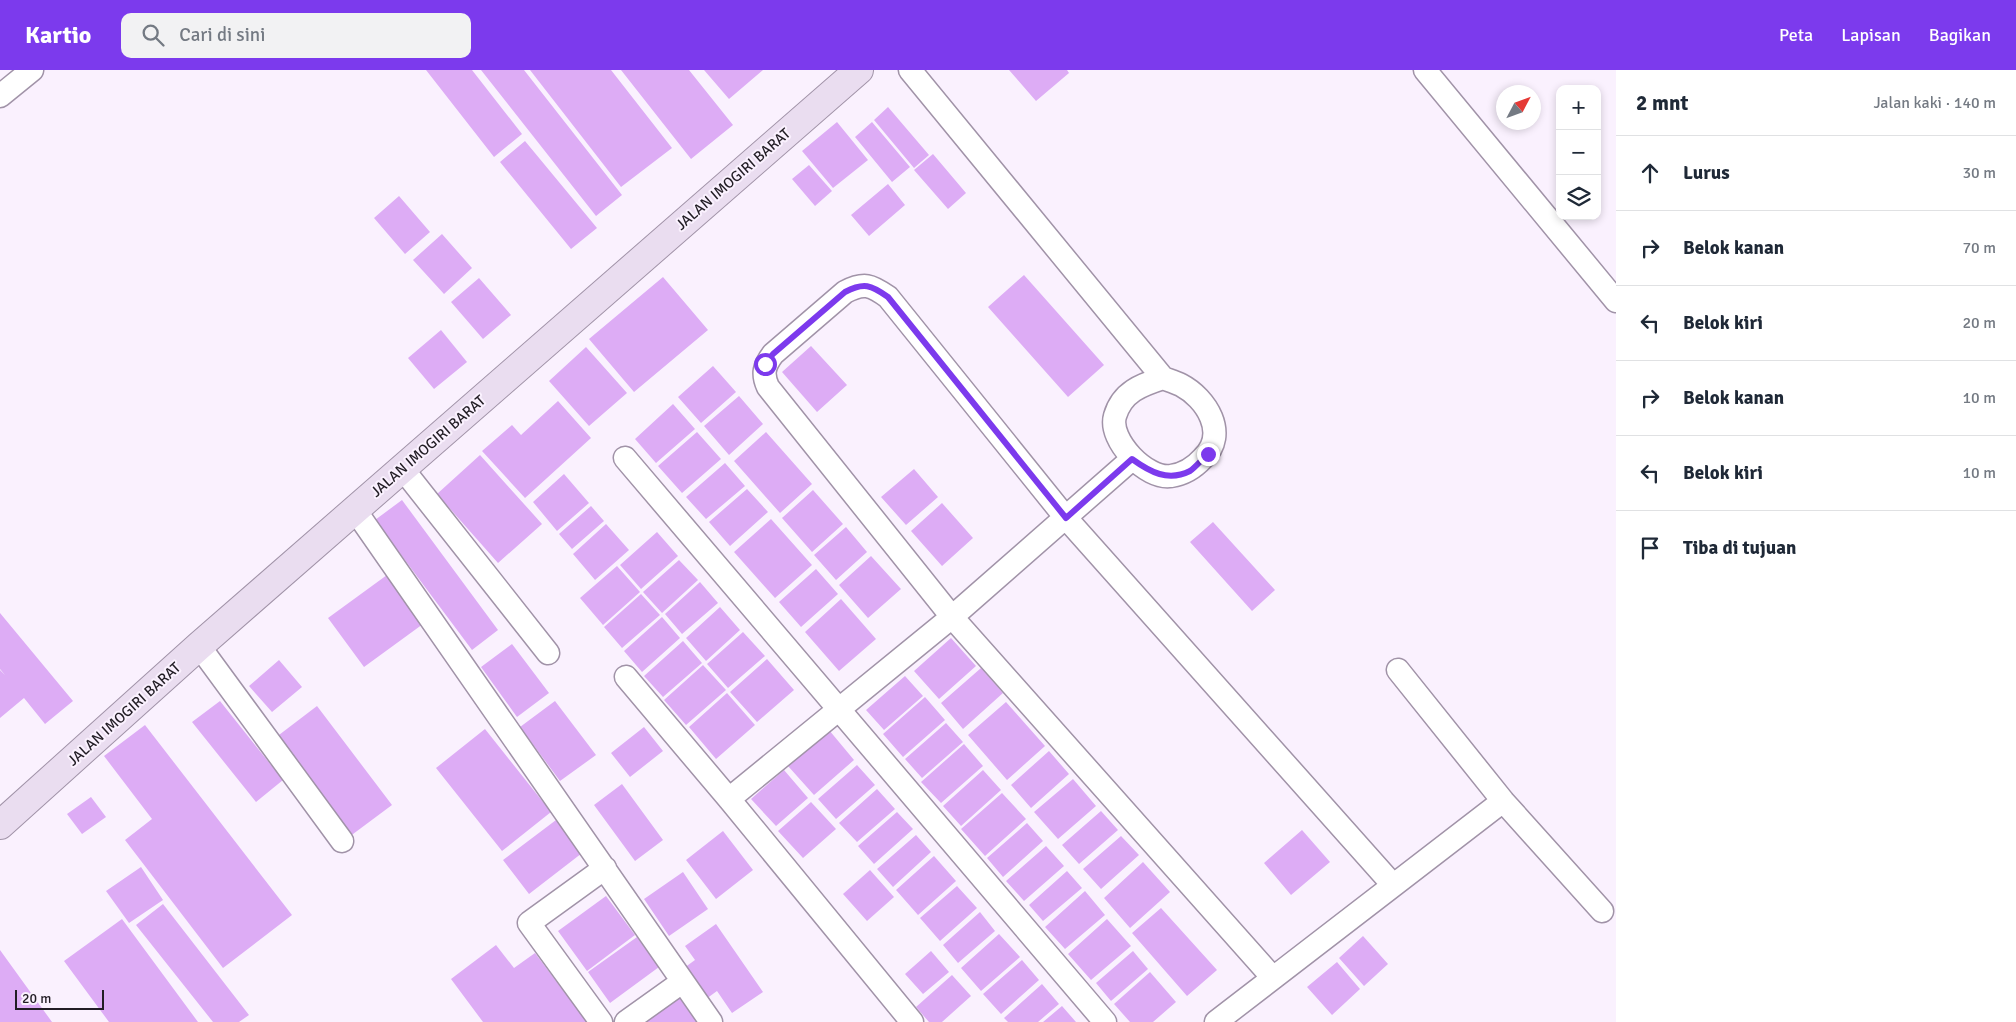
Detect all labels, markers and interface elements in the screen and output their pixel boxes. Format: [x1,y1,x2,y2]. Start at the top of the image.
search box [121,13,471,58]
text: Kartio [25,20,91,50]
icon: search [139,21,167,49]
text: Cari di sini [179,23,265,47]
text: Peta [1779,24,1813,46]
text: Lapisan [1841,24,1901,46]
text: Bagikan [1929,24,1991,46]
north arrow [1496,85,1541,130]
map controls [1556,85,1601,220]
button: + [1556,85,1601,130]
text: 2 mnt [1636,90,1688,116]
text: Jalan kaki · 140 m [1874,93,1996,113]
street label: JALAN IMOGIRI BARAT [672,124,794,234]
button: − [1556,130,1601,175]
icon: ahead [1636,159,1664,187]
text: Lurus [1683,161,1730,185]
text: 30 m [1962,163,1996,183]
button: layers [1556,175,1601,220]
icon: right [1636,234,1664,262]
text: Belok kanan [1683,236,1784,260]
text: 70 m [1962,238,1996,258]
icon: left [1636,309,1664,337]
text: Belok kiri [1683,311,1763,335]
text: 20 m [1962,313,1996,333]
route start [754,353,777,376]
icon: right [1636,384,1664,412]
text: Belok kanan [1683,386,1784,410]
text: 10 m [1962,388,1996,408]
street label: JALAN IMOGIRI BARAT [367,391,489,501]
route end [1197,443,1220,466]
icon: left [1636,459,1664,487]
text: Belok kiri [1683,461,1763,485]
text: 10 m [1962,463,1996,483]
icon: arrive [1636,534,1664,562]
text: Tiba di tujuan [1683,536,1796,560]
street label: JALAN IMOGIRI BARAT [64,658,185,770]
scale bar [15,987,104,1010]
text: 20 m [22,990,51,1007]

